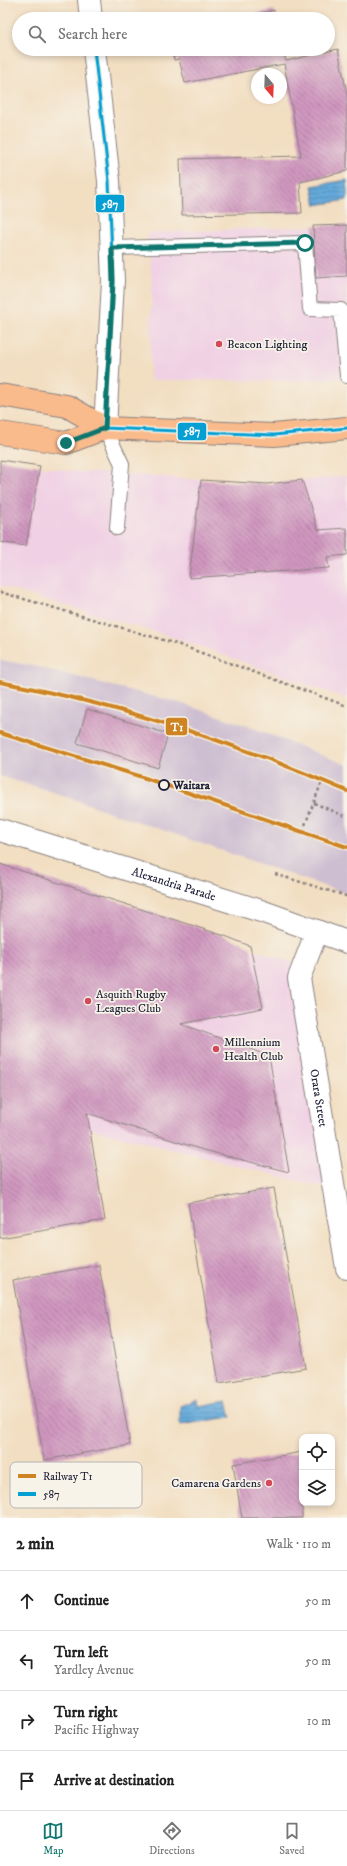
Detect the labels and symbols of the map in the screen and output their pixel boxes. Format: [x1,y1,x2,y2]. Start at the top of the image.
north arrow [251,68,287,104]
line badge: 587 [95,194,125,213]
text: 587 [101,198,119,212]
route start [296,234,314,252]
place label: Beacon Lighting [227,337,308,352]
marker: Beacon Lighting [214,339,224,349]
line badge: 587 [177,422,207,441]
text: 587 [183,425,201,439]
route end [57,434,75,452]
line badge: T1 [165,717,188,736]
text: T1 [170,721,183,735]
place label: Waitara [172,778,211,793]
marker: Waitara [158,779,170,791]
street label: Alexandria Parade [130,864,218,904]
place label: Asquith Rugby Leagues Club [96,987,166,1016]
marker: Asquith Rugby Leagues Club [83,996,93,1006]
place label: Millennium Health Club [224,1035,284,1064]
marker: Millennium Health Club [211,1044,221,1054]
street label: Orara Street [307,1068,331,1128]
legend [10,1462,142,1508]
text: Railway T1 [43,1470,93,1484]
place label: Camarena Gardens [171,1476,261,1491]
marker: Camarena Gardens [264,1478,274,1488]
text: 587 [43,1488,60,1502]

